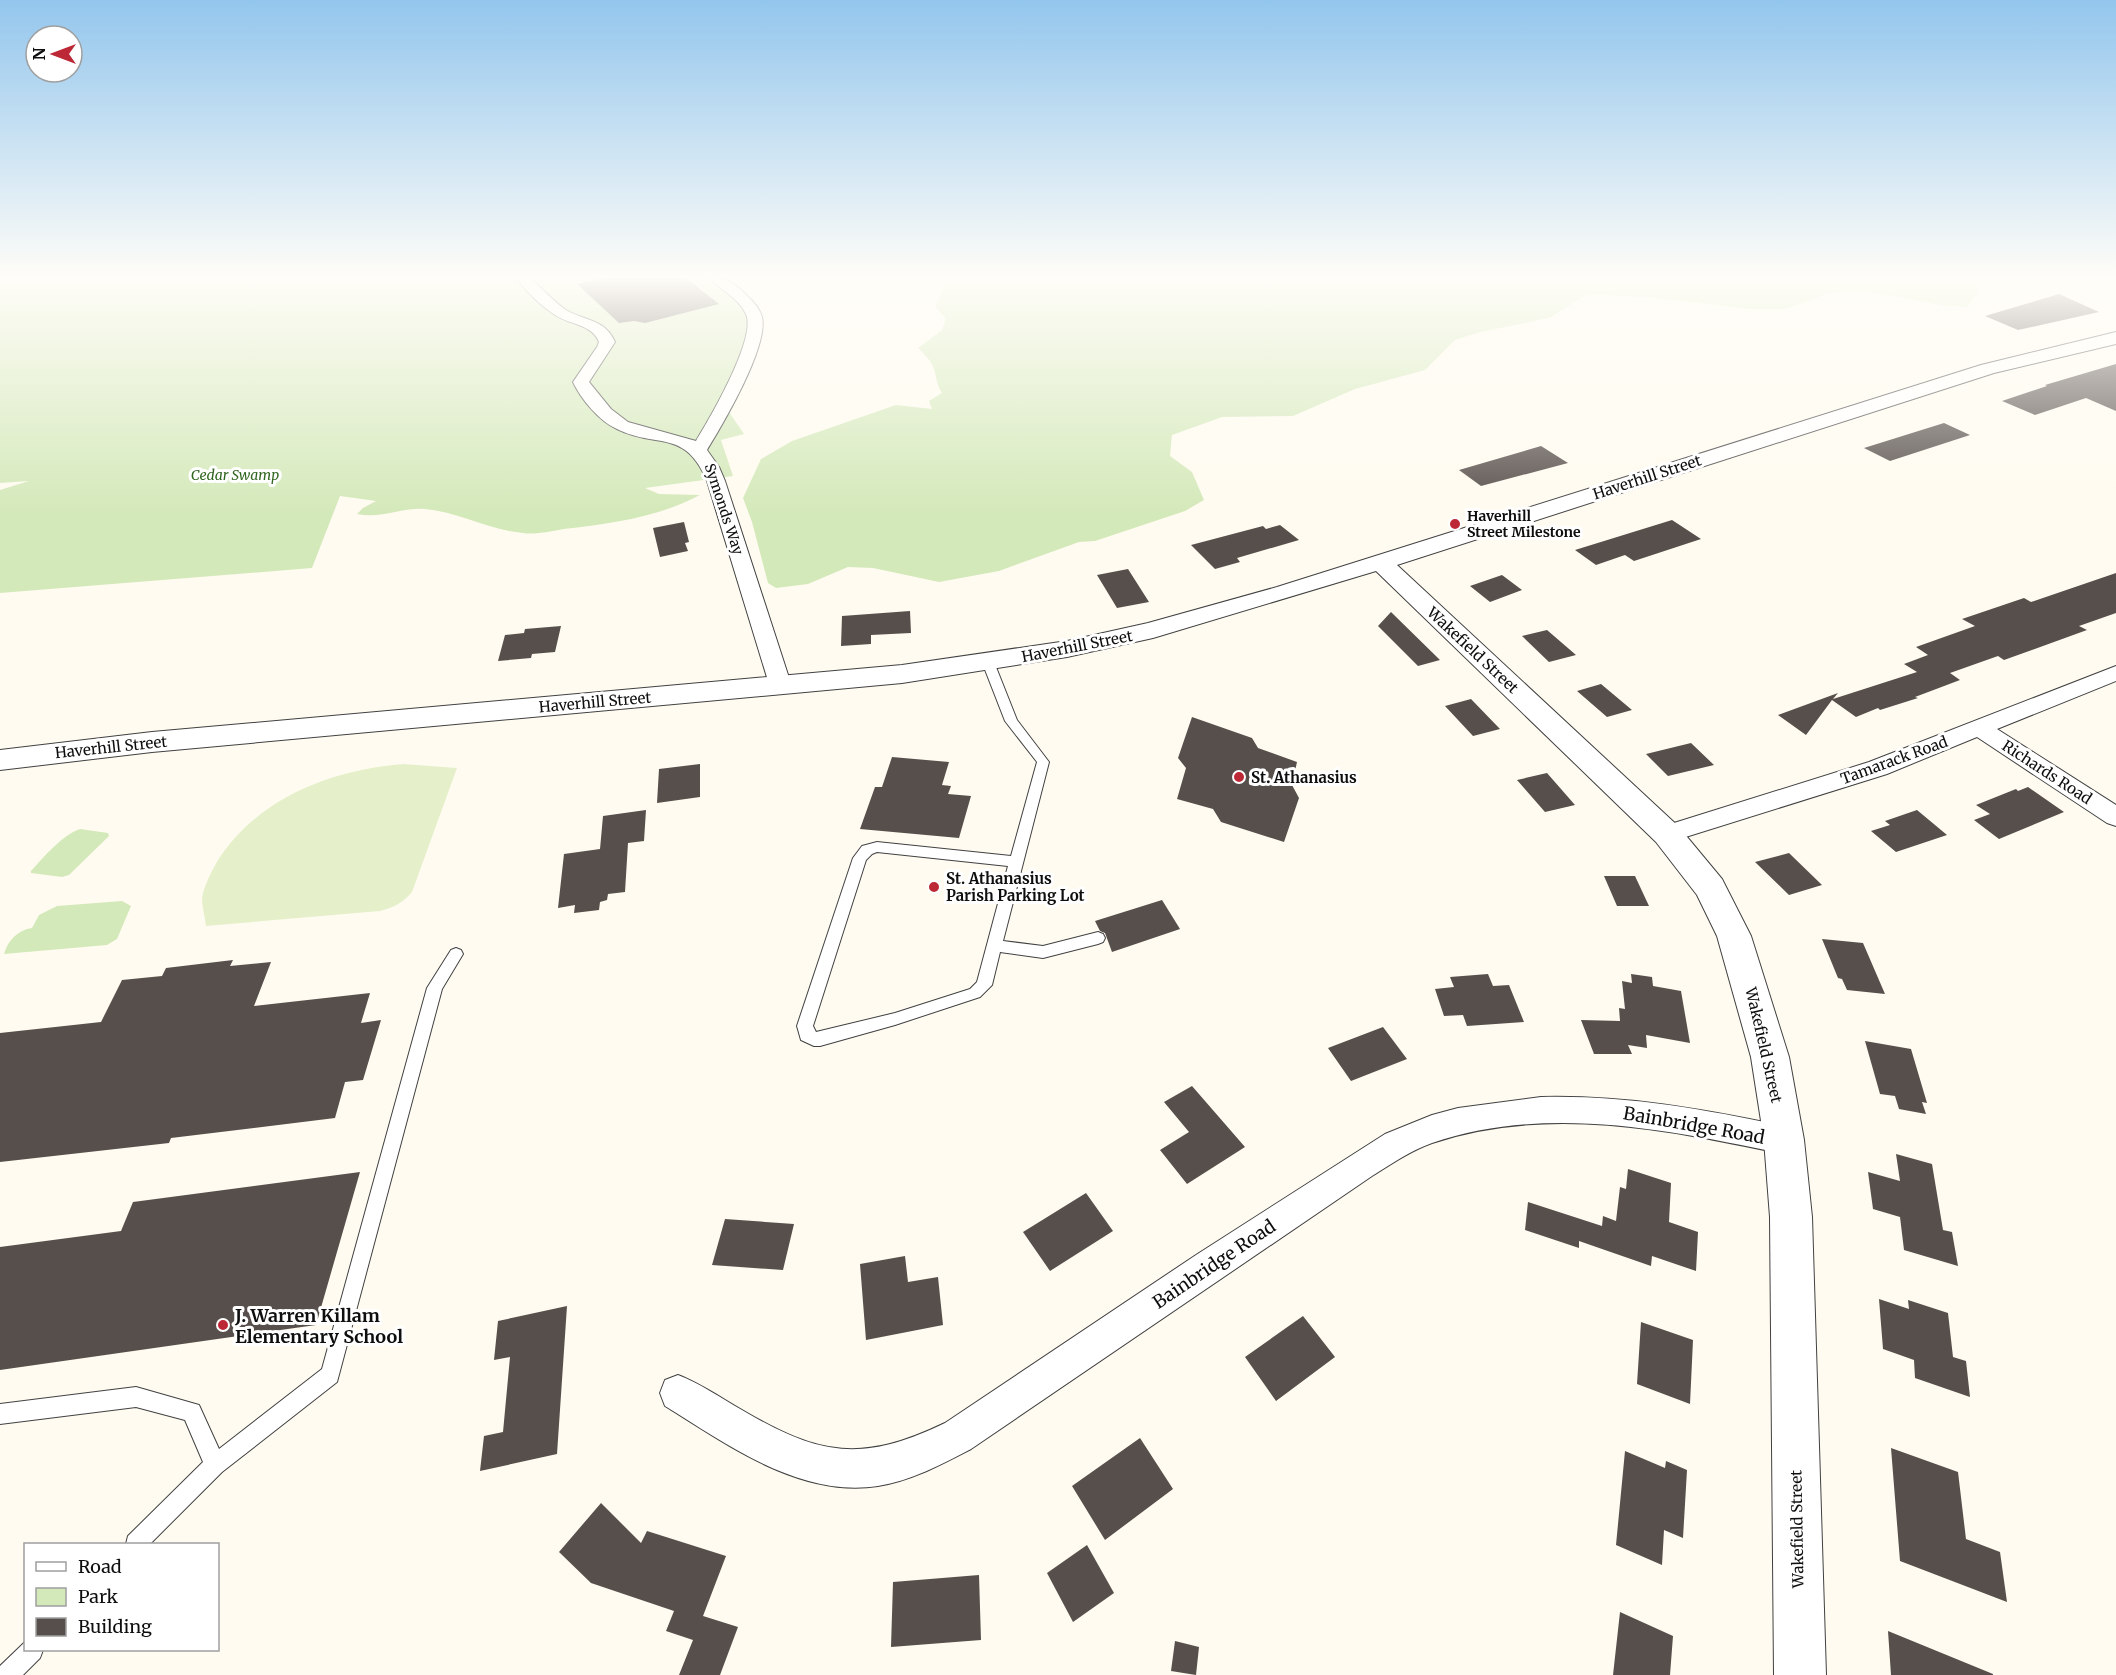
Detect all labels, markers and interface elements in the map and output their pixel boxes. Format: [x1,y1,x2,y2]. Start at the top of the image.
north arrow [24,24,84,84]
text: N [29,47,49,60]
street label: Haverhill Street [1590,450,1704,503]
street label: Symonds Way [701,461,747,558]
park label: Cedar Swamp [191,466,279,484]
place label: Haverhill Street Milestone [1467,507,1581,541]
marker: Haverhill Street Milestone [1448,517,1462,531]
street label: Wakefield Street [1423,602,1523,697]
street label: Haverhill Street [1020,626,1134,666]
street label: Haverhill Street [538,688,652,716]
street label: Haverhill Street [54,732,168,762]
street label: Tamarack Road [1838,732,1950,788]
street label: Richards Road [1999,736,2095,808]
place label: St. Athanasius [1251,768,1357,787]
marker: St. Athanasius [1232,770,1246,784]
place label: St. Athanasius Parish Parking Lot [946,869,1085,905]
marker: St. Athanasius Parish Parking Lot [927,880,941,894]
street label: Wakefield Street [1741,984,1787,1105]
street label: Bainbridge Road [1621,1101,1767,1149]
street label: Bainbridge Road [1148,1214,1280,1314]
place label: J. Warren Killam Elementary School [234,1304,403,1348]
marker: J. Warren Killam Elementary School [216,1318,230,1332]
street label: Wakefield Street [1786,1470,1808,1589]
legend [24,1543,219,1651]
text: Road [78,1555,122,1578]
text: Park [78,1585,119,1608]
text: Building [78,1615,152,1638]

